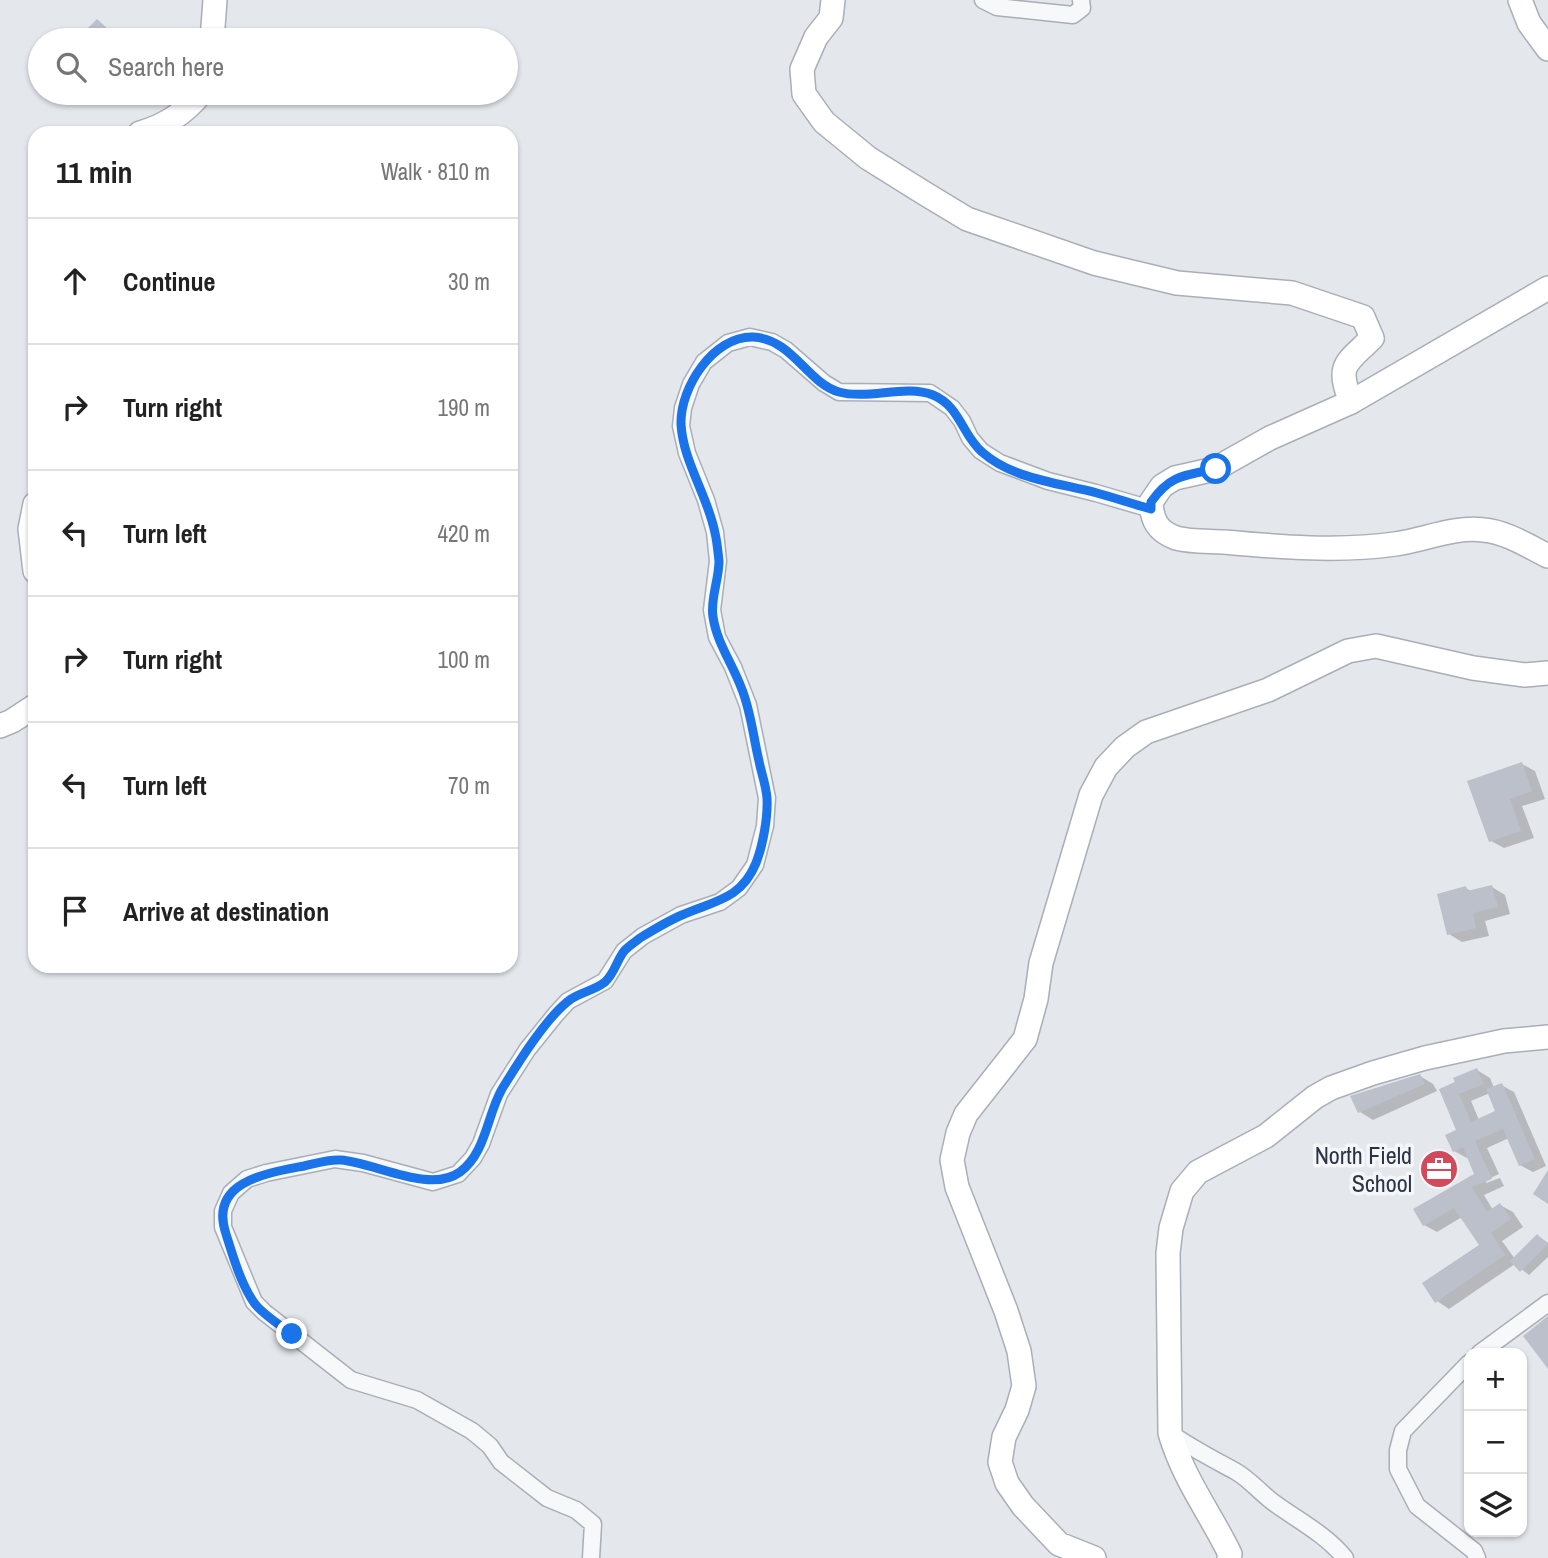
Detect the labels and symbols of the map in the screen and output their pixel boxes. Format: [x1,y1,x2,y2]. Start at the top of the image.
route start [1200,453,1231,484]
place label: North Field School [1315,1139,1412,1199]
office icon: North Field School [1418,1148,1460,1190]
route end [276,1318,307,1349]

